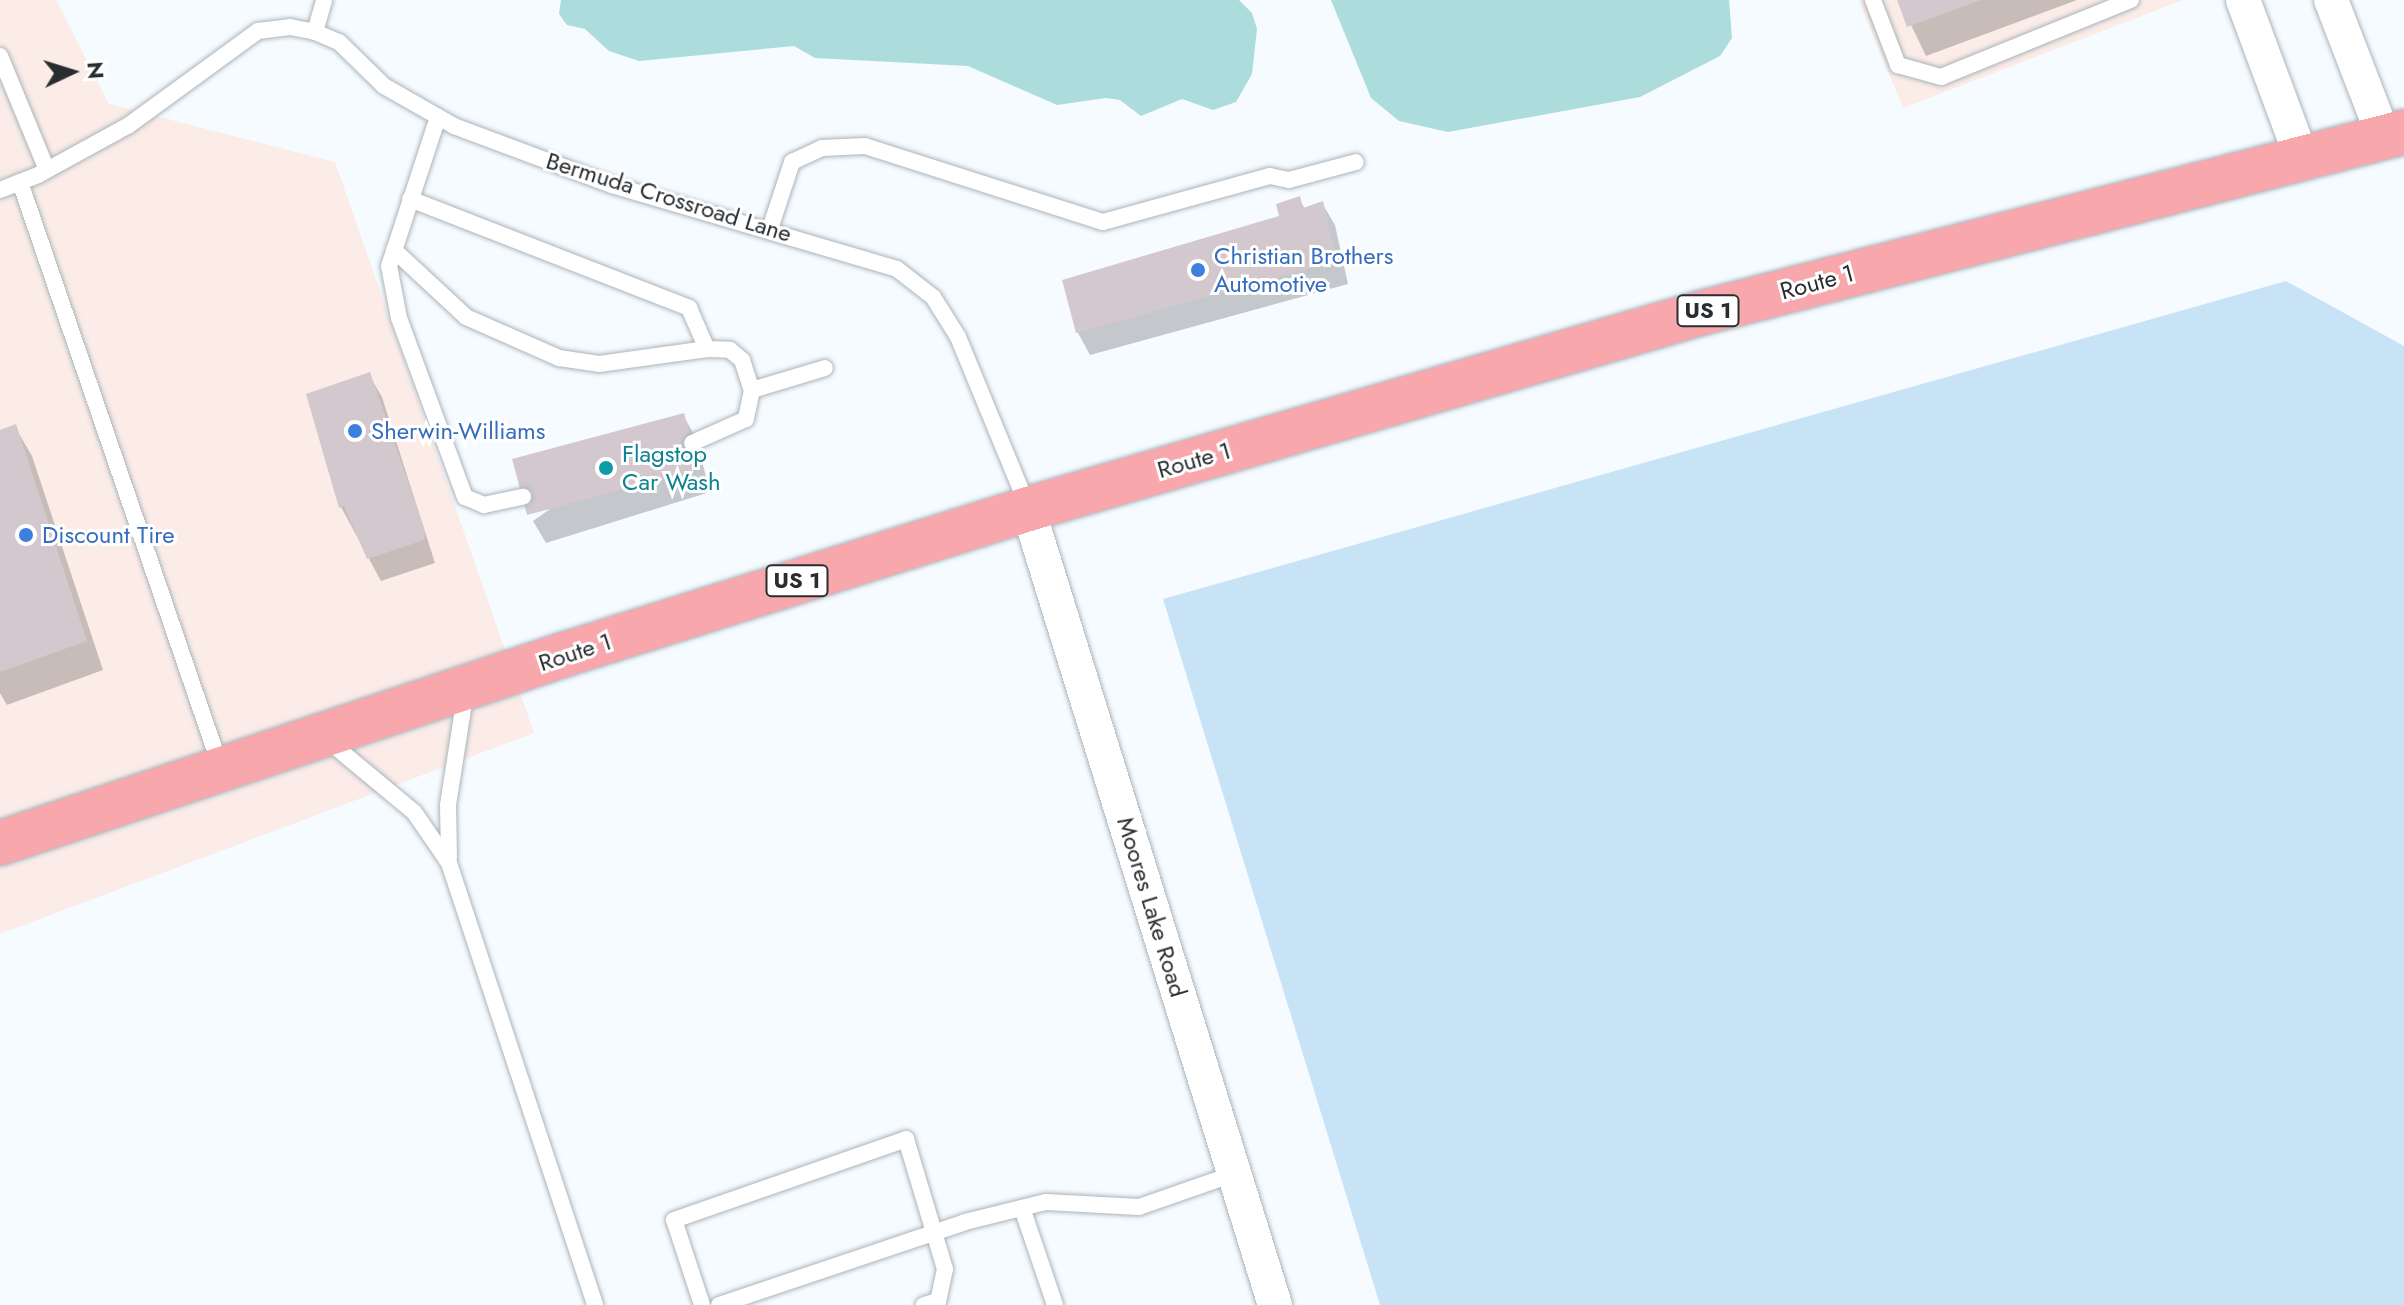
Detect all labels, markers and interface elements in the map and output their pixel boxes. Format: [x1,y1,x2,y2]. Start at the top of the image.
north arrow [32,32,112,112]
text: N [79,60,113,80]
street label: Bermuda Crossroad Lane [543,146,795,248]
place label: Christian Brothers Automotive [1214,242,1394,298]
street label: Route 1 [1777,258,1857,306]
marker: Christian Brothers Automotive [1189,261,1207,279]
road number: US 1 [1676,293,1740,329]
place label: Sherwin-Williams [371,417,545,445]
marker: Sherwin-Williams [346,422,364,440]
street label: Route 1 [1154,436,1234,484]
place label: Flagstop Car Wash [622,440,721,496]
marker: Flagstop Car Wash [597,459,615,477]
place label: Discount Tire [42,521,175,549]
marker: Discount Tire [17,526,35,544]
road number: US 1 [765,563,829,599]
street label: Route 1 [535,627,615,677]
street label: Moores Lake Road [1111,814,1193,1000]

